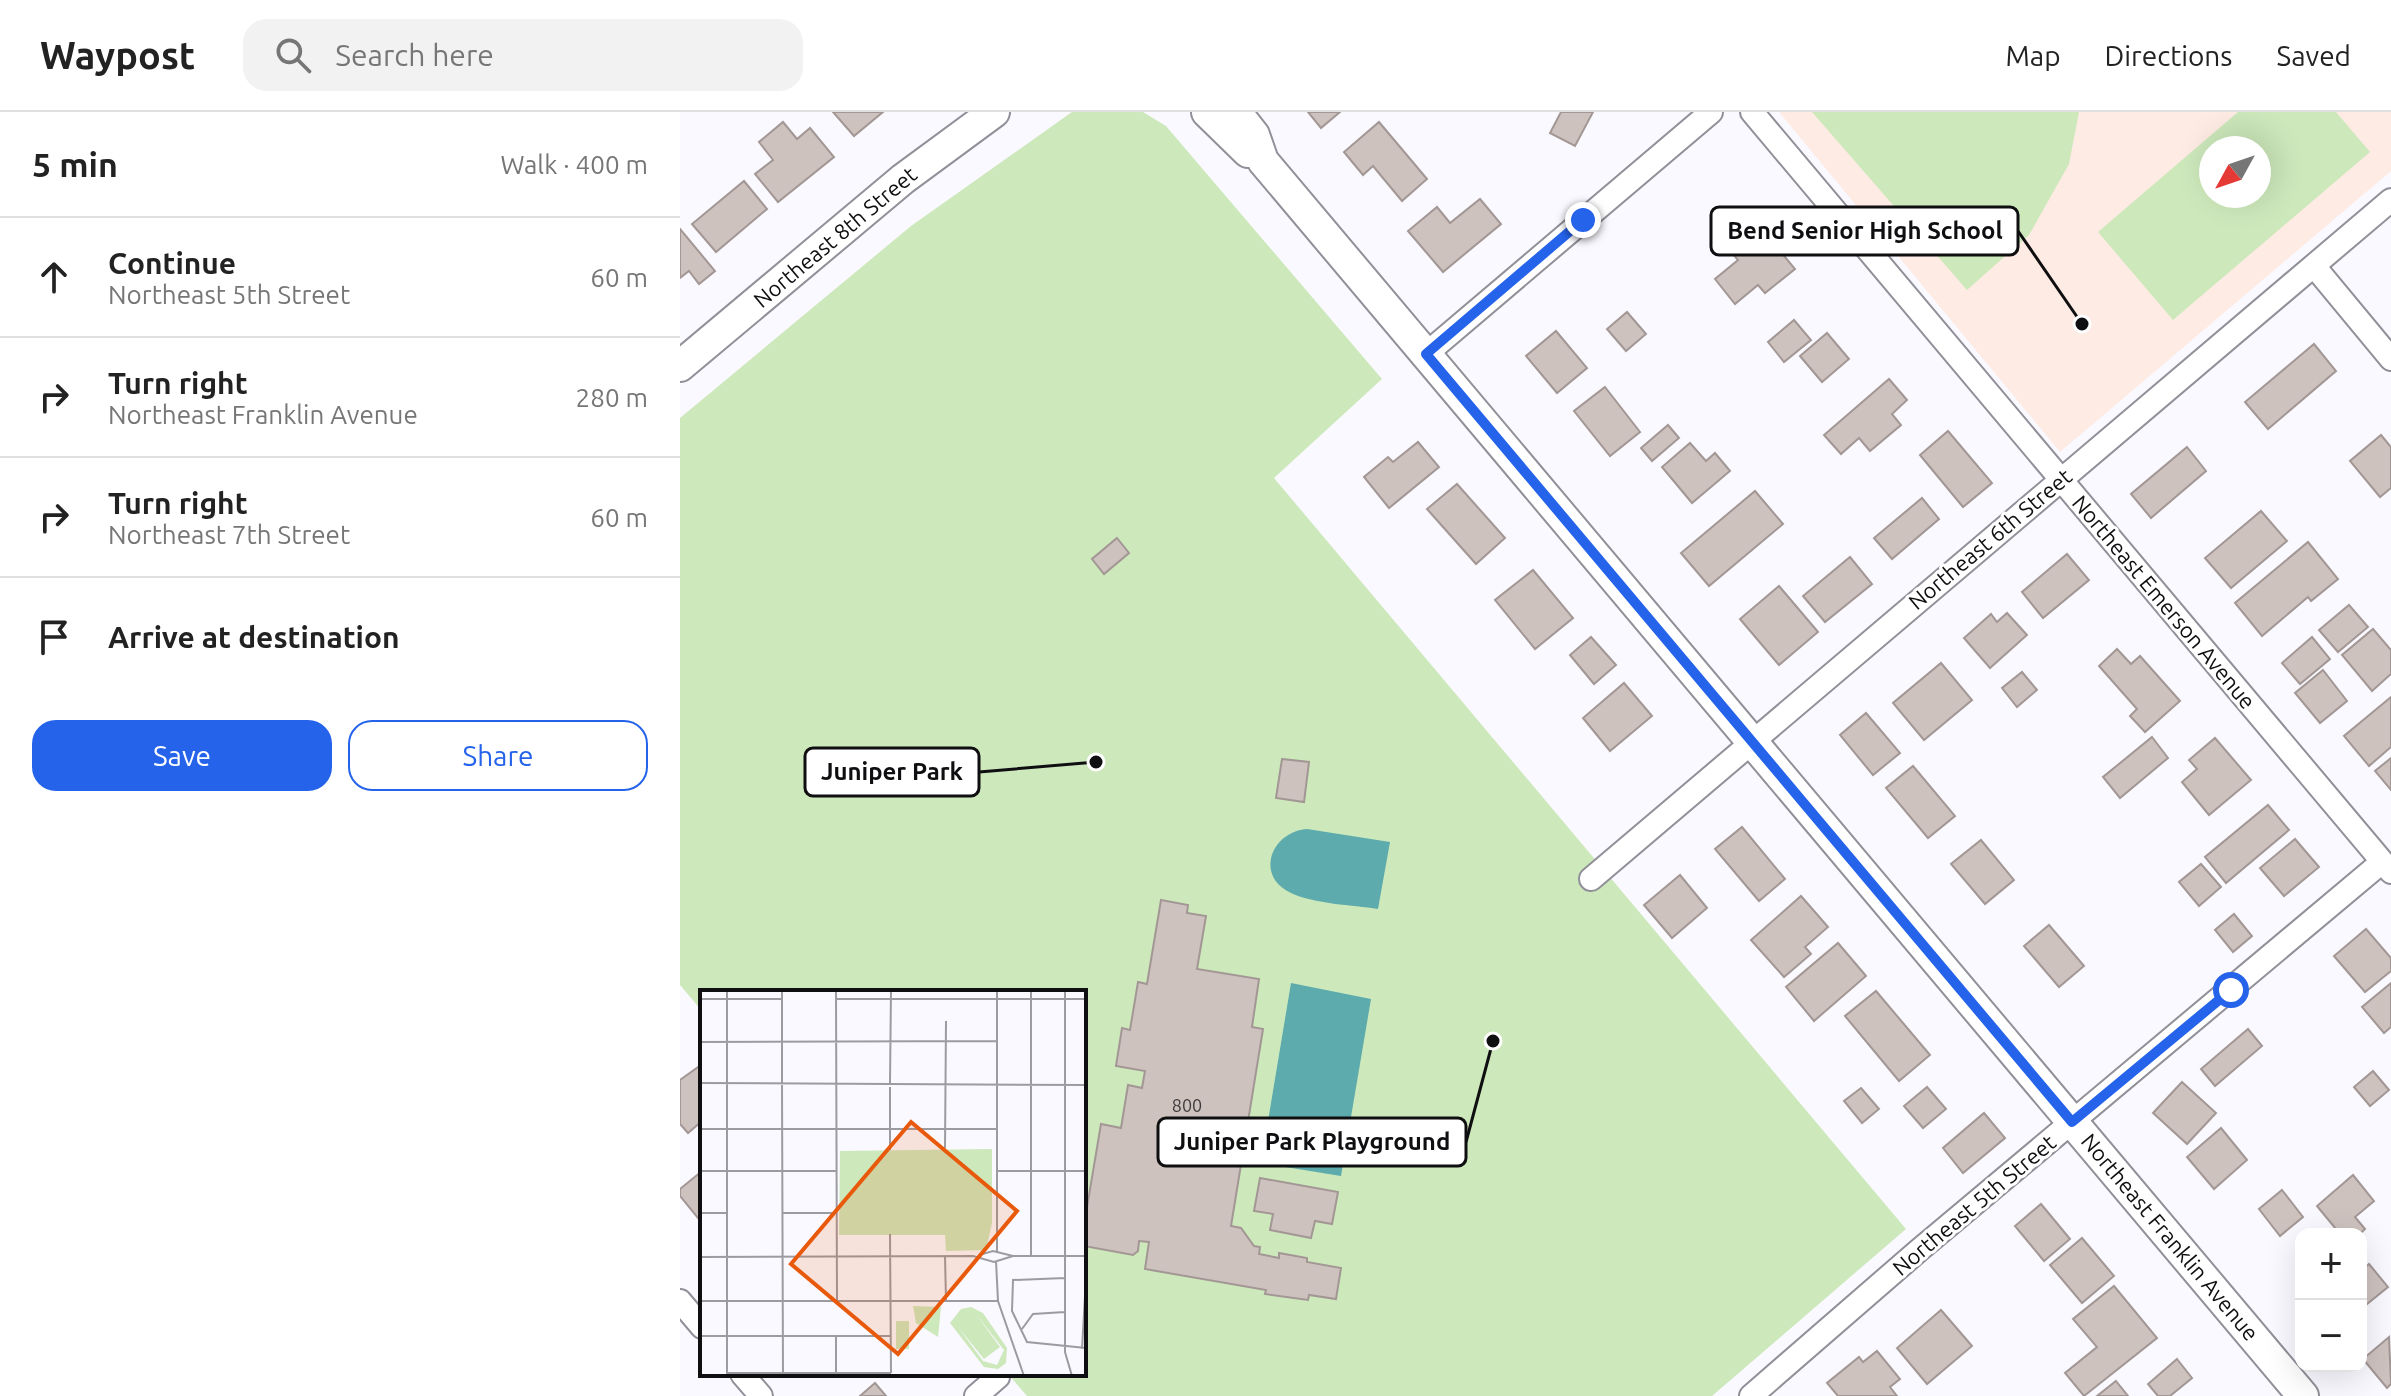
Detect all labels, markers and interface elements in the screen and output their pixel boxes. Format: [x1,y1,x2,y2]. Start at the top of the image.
search box [243,19,803,91]
icon: search [271,33,315,77]
text: Waypost [40,34,195,76]
text: Search here [335,38,494,72]
text: Map [2005,40,2061,71]
text: Directions [2105,40,2232,71]
text: Saved [2276,40,2351,71]
north arrow [2199,136,2271,208]
text: 5 min [32,145,118,183]
text: Walk · 400 m [500,150,648,179]
street label: Northeast 8th Street [748,161,921,312]
route end [1565,202,1601,238]
callout: Bend Senior High School [1711,207,2018,255]
text: Bend Senior High School [1727,217,2003,244]
text: Continue [108,246,236,280]
icon: ahead [32,255,76,299]
text: 60 m [590,263,648,292]
text: Northeast 5th Street [108,280,350,309]
text: Turn right [108,366,248,400]
icon: right [32,375,76,419]
text: 280 m [576,383,648,412]
text: Northeast Franklin Avenue [108,400,418,429]
street label: Northeast 6th Street [1903,463,2076,614]
text: Turn right [108,486,248,520]
street label: Northeast Emerson Avenue [2068,490,2261,713]
icon: right [32,495,76,539]
text: 60 m [590,503,648,532]
text: Northeast 7th Street [108,520,350,549]
icon: arrive [32,615,76,659]
text: Arrive at destination [108,620,400,654]
button: Save [32,720,332,791]
button: Share [348,720,648,791]
callout: Juniper Park [805,748,979,796]
text: Juniper Park [821,758,964,785]
route start [2213,972,2249,1008]
inset map [700,990,1086,1376]
house number: 800 [1172,1095,1202,1115]
callout: Juniper Park Playground [1158,1118,1466,1166]
text: Juniper Park Playground [1174,1128,1450,1155]
street label: Northeast Franklin Avenue [2077,1128,2264,1345]
street label: Northeast 5th Street [1887,1129,2060,1280]
map controls [2295,1228,2367,1372]
button: + [2295,1228,2367,1300]
button: − [2295,1300,2367,1372]

